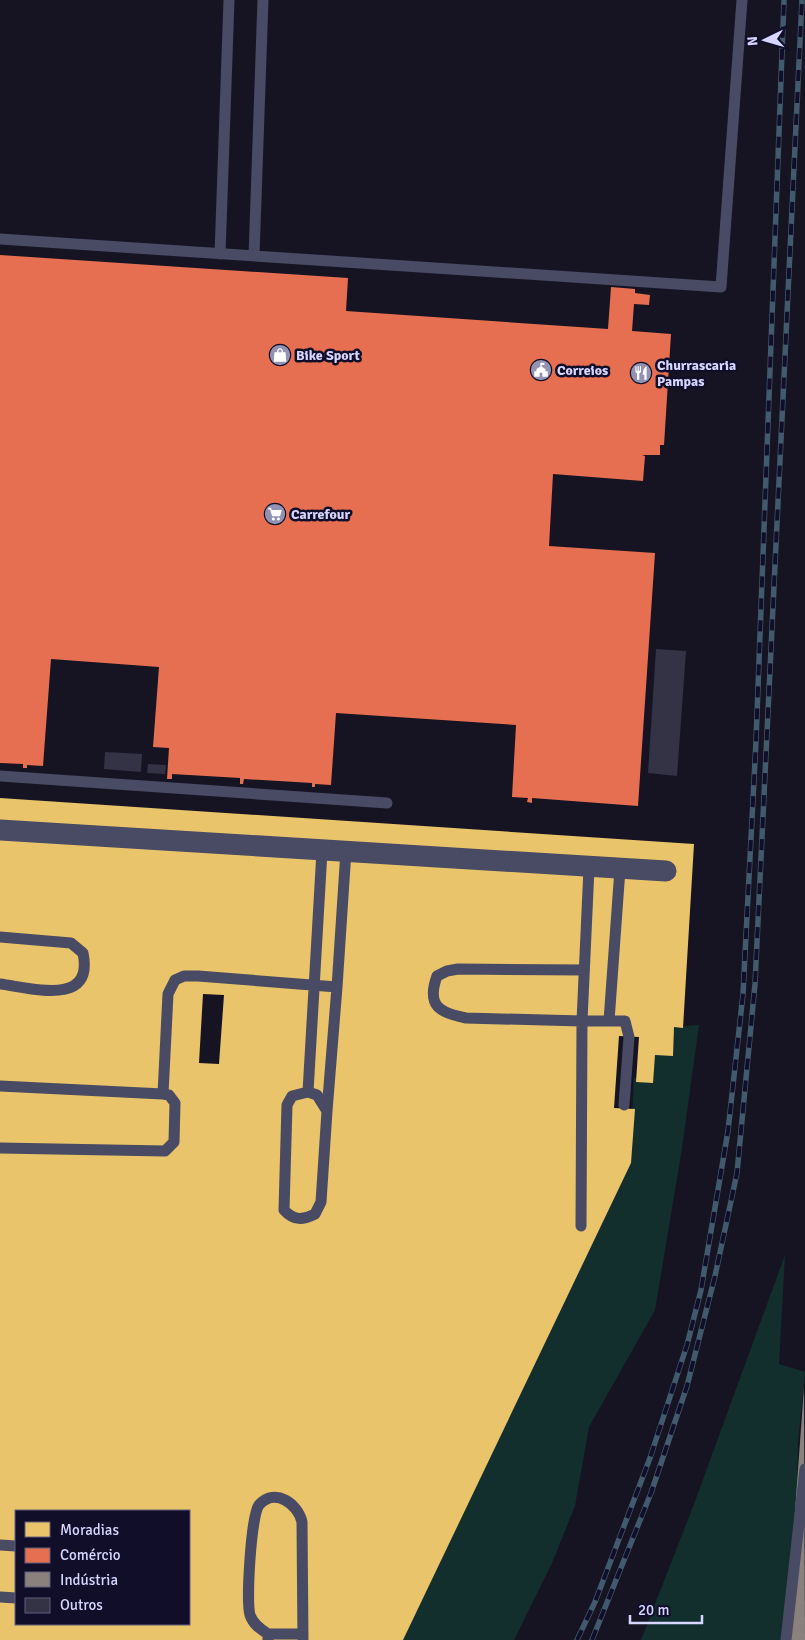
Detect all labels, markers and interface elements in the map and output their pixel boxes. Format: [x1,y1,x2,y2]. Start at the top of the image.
north arrow [740,15,790,65]
text: N [744,35,761,47]
shop icon: Bike Sport [268,343,292,367]
place label: Bike Sport [296,347,361,364]
place label: Churrascaria Pampas [657,357,736,390]
public building icon: Correios [529,358,553,382]
restaurant icon: Churrascaria Pampas [629,361,653,385]
place label: Correios [557,362,608,379]
supermarket icon: Carrefour [263,502,287,526]
place label: Carrefour [291,506,351,523]
legend [15,1510,190,1625]
text: Moradias [60,1521,119,1539]
text: Comércio [60,1546,121,1564]
text: Indústria [60,1571,118,1589]
scale bar [630,1592,702,1624]
text: Outros [60,1596,103,1614]
text: 20 m [638,1601,669,1619]

